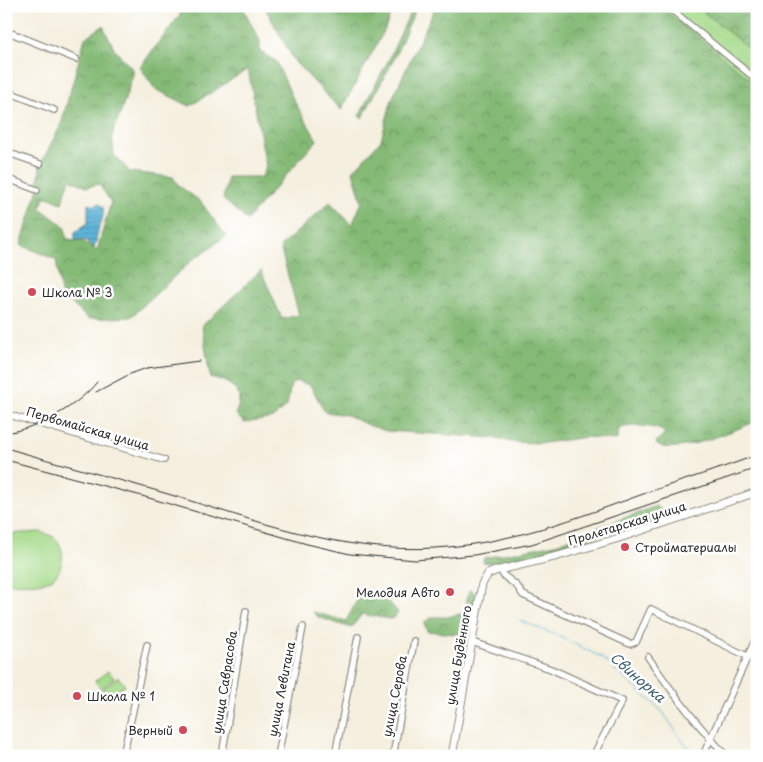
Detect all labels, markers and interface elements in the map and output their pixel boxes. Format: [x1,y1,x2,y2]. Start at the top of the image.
place label: Школа № 3 [42,283,112,301]
marker: Школа № 3 [26,286,38,298]
street label: Первомайская улица [24,402,152,454]
street label: Пролетарская улица [566,496,689,550]
place label: Стройматериалы [635,538,737,556]
marker: Стройматериалы [619,541,631,553]
place label: Мелодия Авто [356,583,440,601]
marker: Мелодия Авто [444,586,456,598]
street label: улица Будённого [440,604,476,706]
street label: улица Саврасова [207,629,241,735]
street label: улица Левитана [263,639,299,738]
water label: Свинорка [606,647,671,708]
street label: улица Серова [377,653,411,738]
place label: Школа № 1 [87,687,155,705]
marker: Школа № 1 [71,690,83,702]
place label: Верный [128,721,173,739]
marker: Верный [177,724,189,736]

